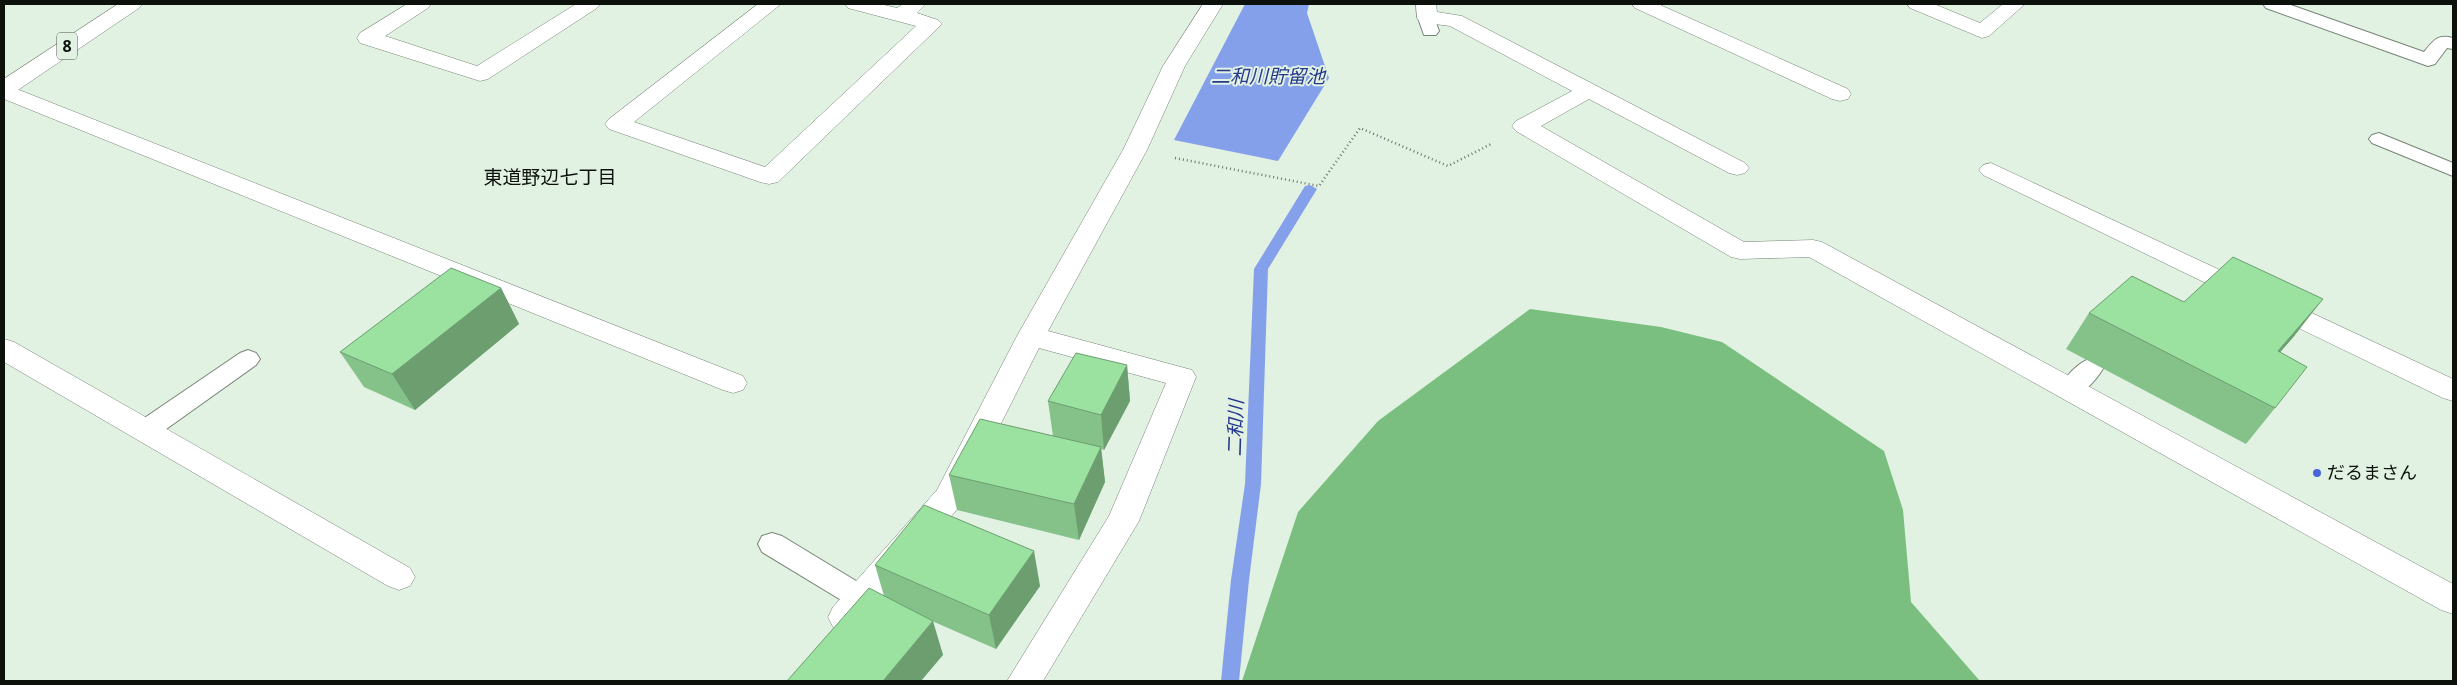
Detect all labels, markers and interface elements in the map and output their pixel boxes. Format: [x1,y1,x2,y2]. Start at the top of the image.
road number: 8 [57,32,77,59]
water label: 二和川貯留池 [1211,63,1327,89]
district label: 東道野辺七丁目 [483,164,617,190]
water label: 二和川 [1221,397,1249,457]
place label: だるまさん [2327,460,2417,484]
marker: だるまさん [2311,467,2323,479]

